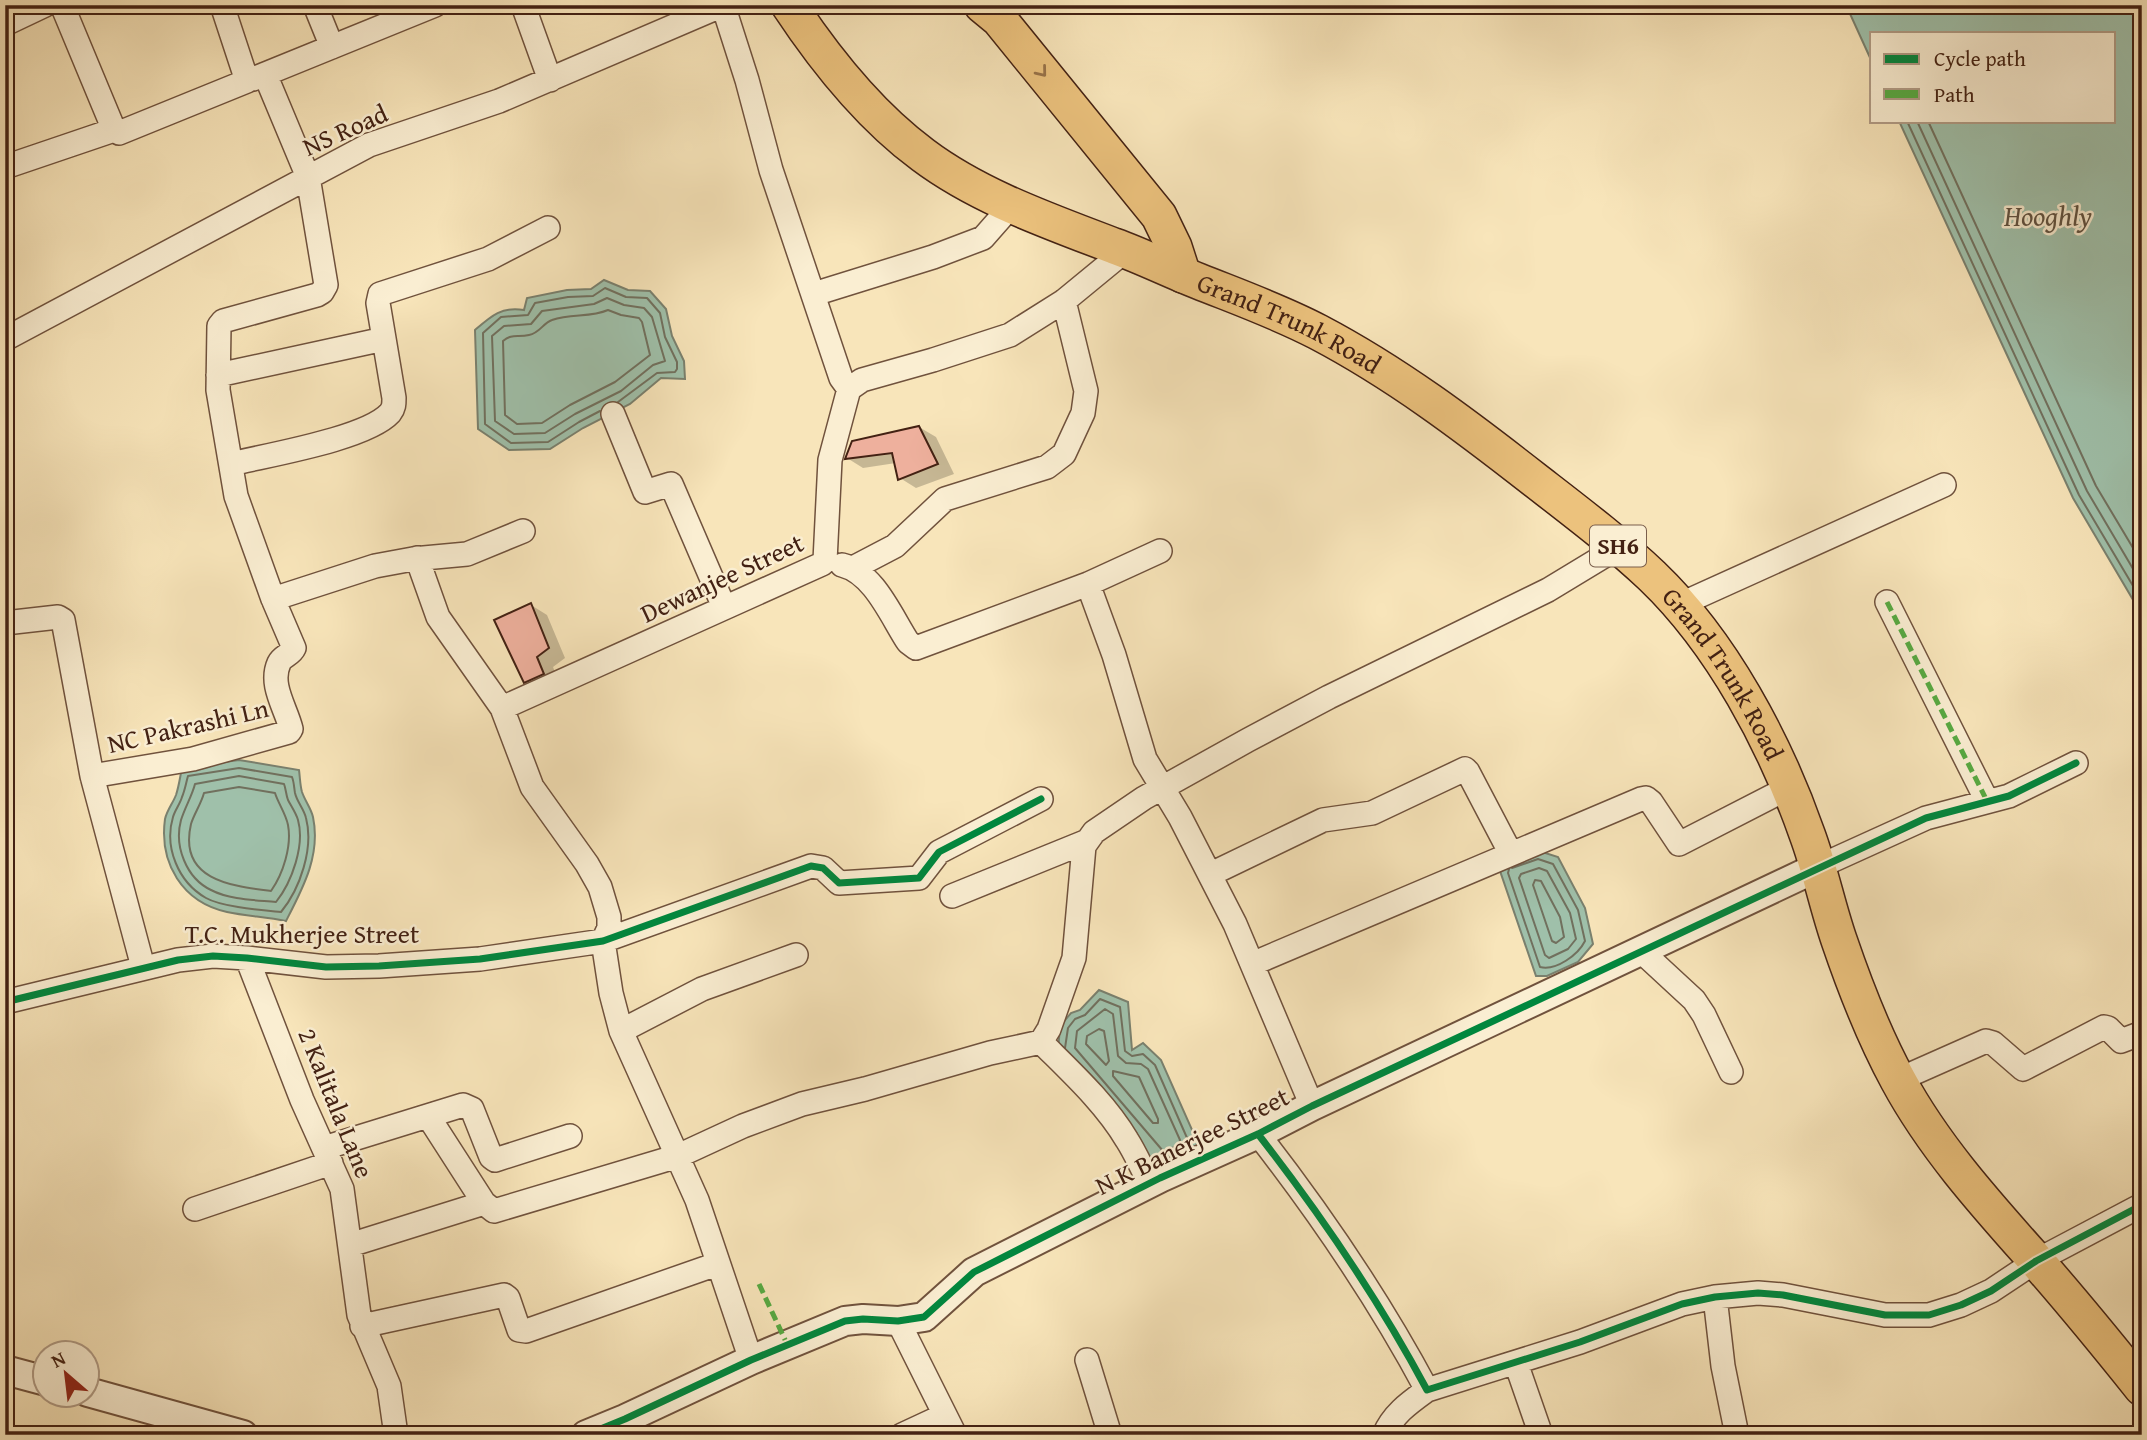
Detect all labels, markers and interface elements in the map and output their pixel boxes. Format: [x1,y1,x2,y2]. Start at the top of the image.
legend [1870,32,2116,122]
text: Cycle path [1934,43,2026,74]
one-way arrow [1034,63,1046,76]
text: Path [1934,79,1975,110]
street label: NS Road [296,93,394,166]
water label: Hooghly [2003,195,2092,236]
street label: Grand Trunk Road [1192,263,1389,383]
street label: Dewanjee Street [634,523,810,632]
road number: SH6 [1590,526,1646,566]
street label: Grand Trunk Road [1653,578,1794,766]
street label: NC Pakrashi Ln [103,688,273,763]
street label: T.C. Mukherjee Street [185,914,419,953]
street label: 2 Kalitala Lane [289,1022,384,1184]
street label: N K Banerjee Street [1088,1077,1295,1204]
north arrow [32,1338,102,1408]
text: N [46,1344,70,1374]

